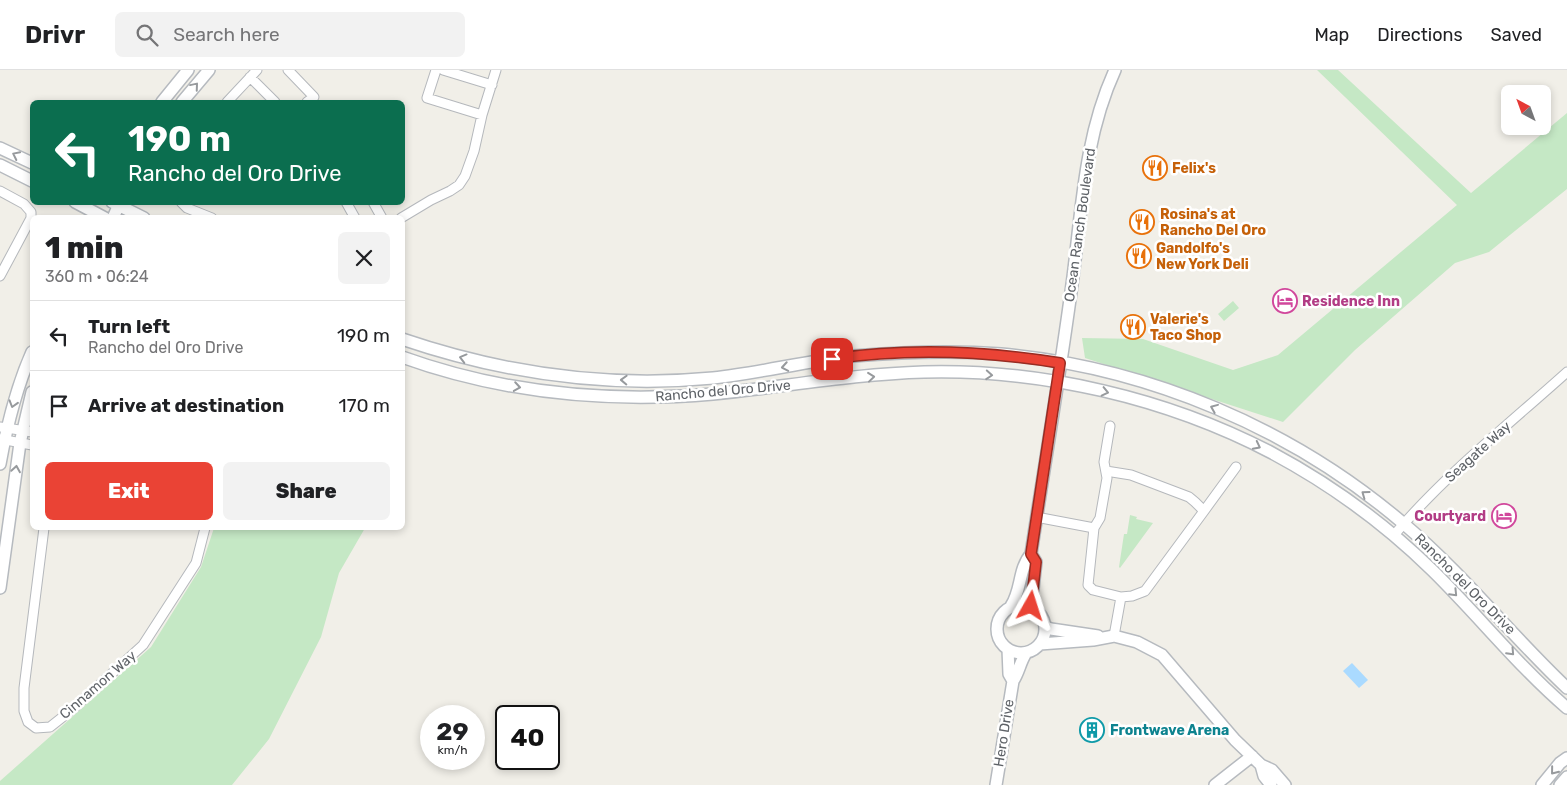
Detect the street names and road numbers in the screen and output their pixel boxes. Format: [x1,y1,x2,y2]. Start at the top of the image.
street label: Ocean Ranch Boulevard [1061,147,1099,303]
street label: Rancho del Oro Drive [655,377,792,405]
street label: Seagate Way [1441,418,1515,486]
street label: Rancho del Oro Drive [1411,530,1519,638]
street label: Cinnamon Way [56,647,140,723]
street label: Hero Drive [990,698,1018,768]

